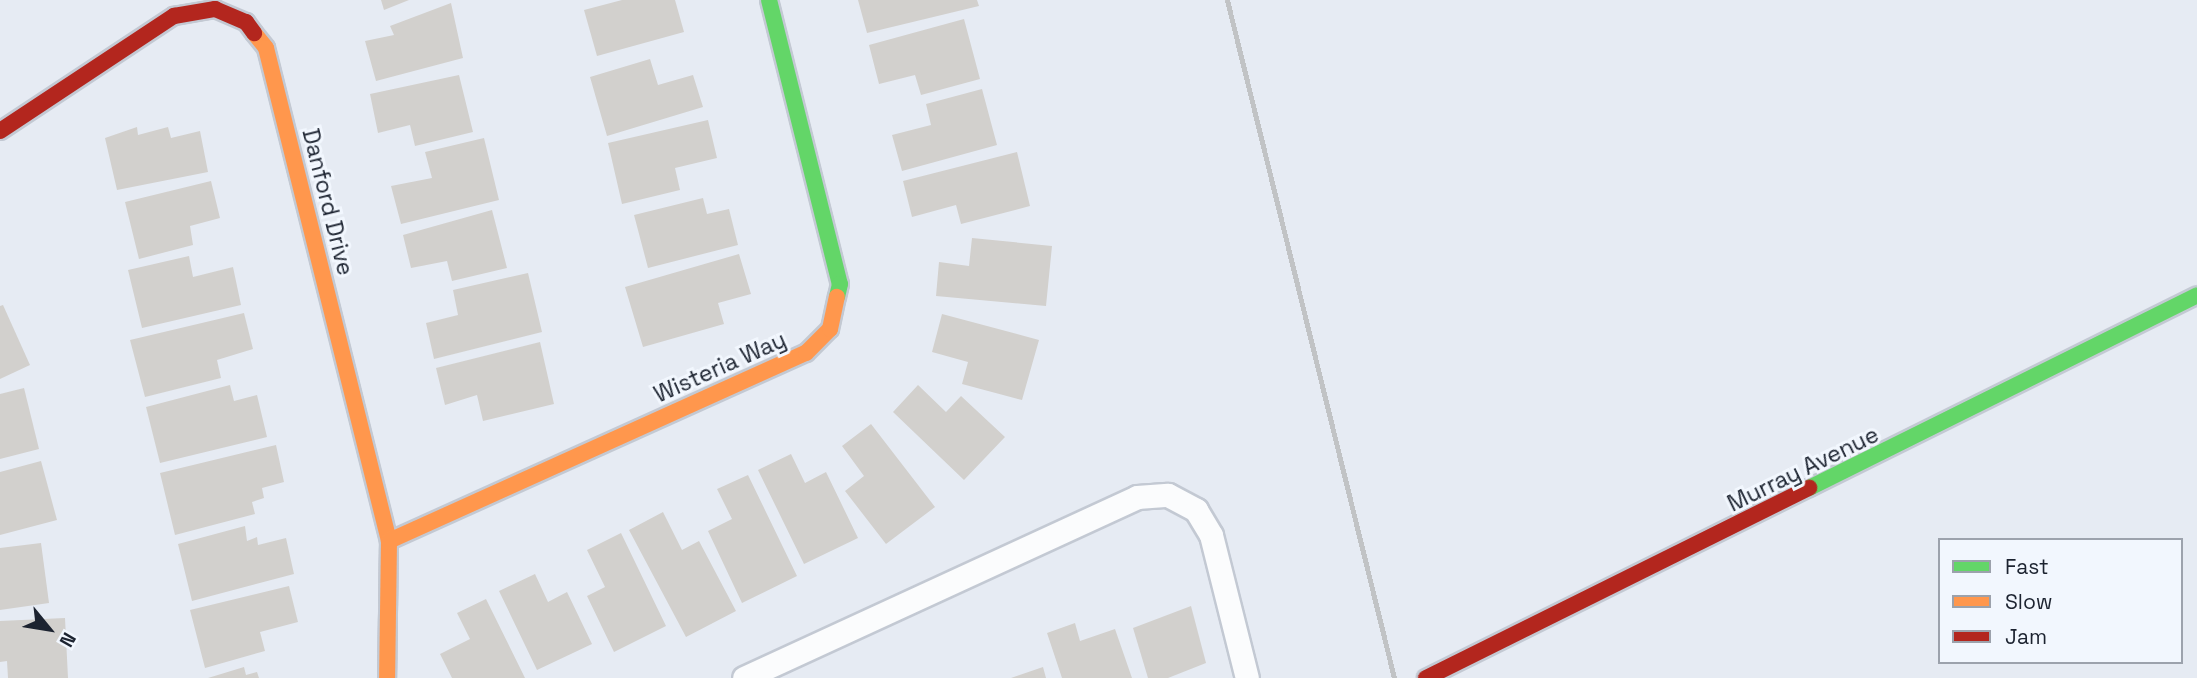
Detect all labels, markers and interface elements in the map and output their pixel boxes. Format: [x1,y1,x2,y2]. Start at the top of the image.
street label: Danford Drive [296,126,360,278]
street label: Wisteria Way [650,326,790,408]
street label: Murray Avenue [1723,420,1883,518]
legend [1938,538,2183,664]
text: Fast [2005,553,2049,580]
text: Slow [2005,588,2053,615]
north arrow [14,594,84,664]
text: Jam [2005,623,2047,650]
text: N [54,628,82,652]

